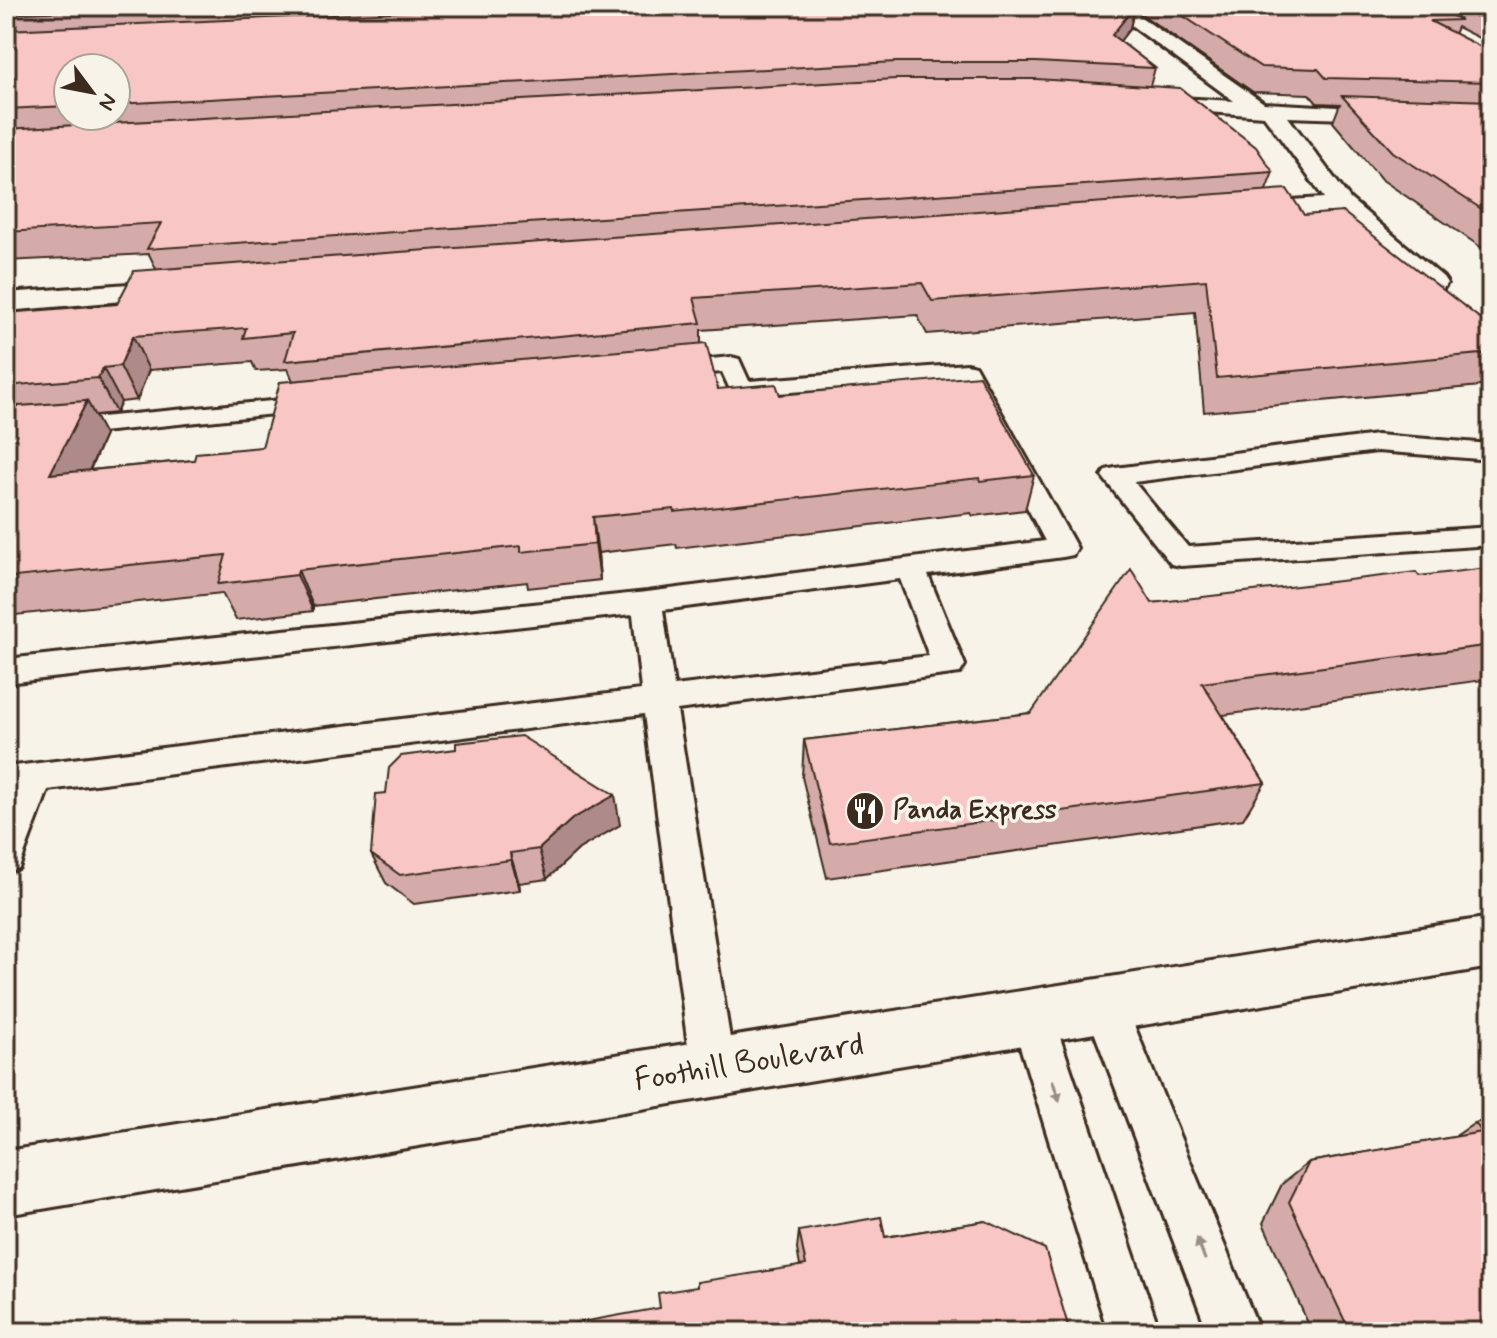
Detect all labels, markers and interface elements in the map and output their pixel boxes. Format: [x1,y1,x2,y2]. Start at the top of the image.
north arrow [52,52,132,132]
text: N [92,88,123,115]
restaurant icon: Panda Express [844,790,886,832]
place label: Panda Express [893,794,1057,828]
street label: Foothill Boulevard [631,1024,867,1102]
one-way arrow [1051,1080,1063,1104]
one-way arrow [1194,1237,1207,1261]

